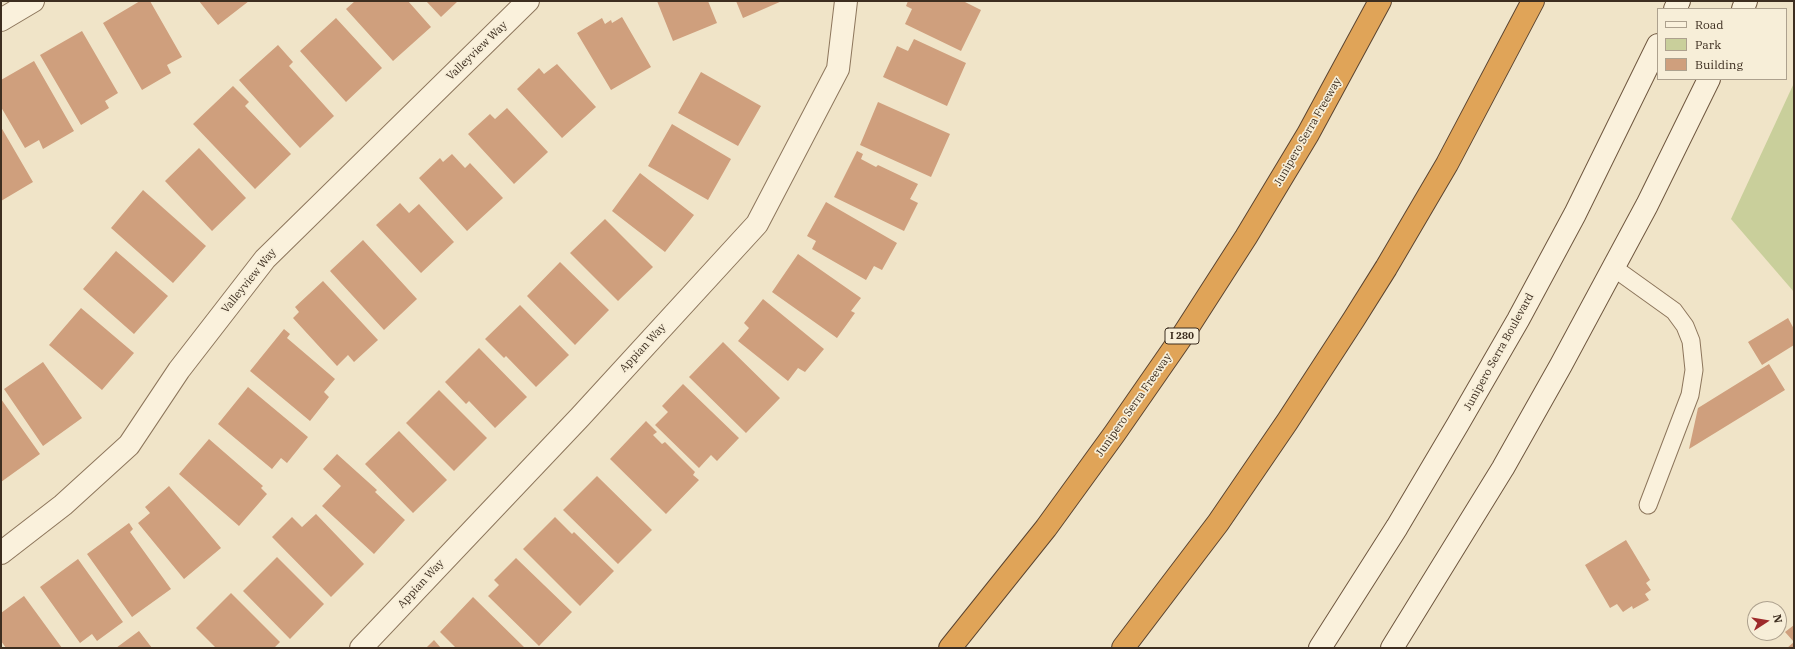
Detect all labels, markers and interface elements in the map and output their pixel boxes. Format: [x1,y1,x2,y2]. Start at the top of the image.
legend [1657,8,1787,80]
text: Road [1695,17,1724,32]
street label: Valleyview Way [444,19,510,83]
text: Park [1695,37,1721,52]
text: Building [1695,57,1743,72]
street label: Junipero Serra Freeway [1272,76,1344,188]
street label: Valleyview Way [219,246,279,316]
street label: Junipero Serra Boulevard [1461,291,1537,413]
street label: Appian Way [617,321,669,375]
road number: I 280 [1165,328,1199,344]
street label: Junipero Serra Freeway [1093,351,1175,459]
street label: Appian Way [395,557,447,611]
north arrow [1747,601,1787,641]
text: N [1770,613,1786,624]

